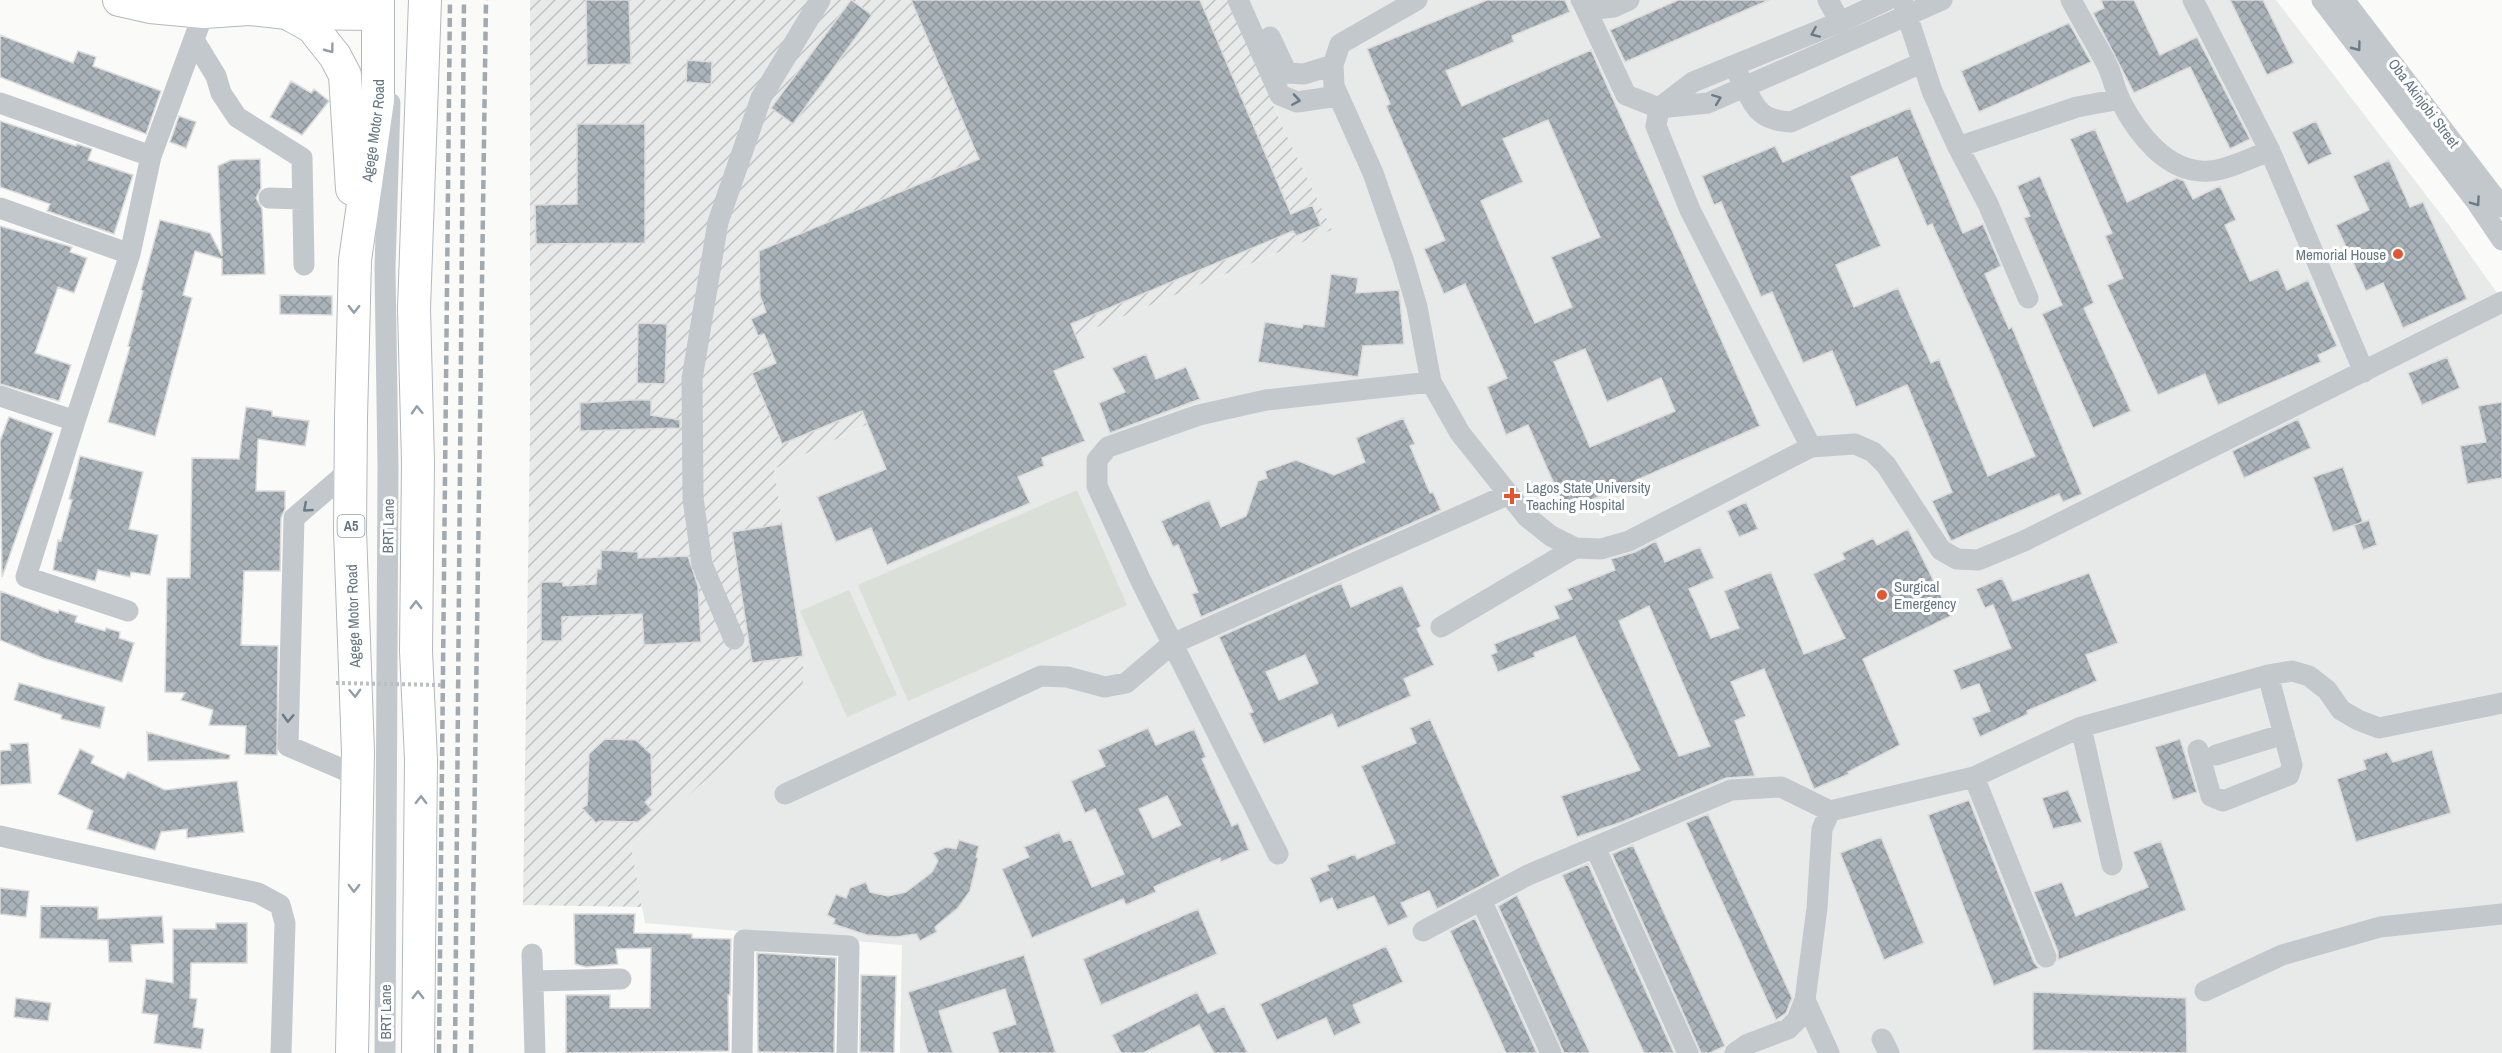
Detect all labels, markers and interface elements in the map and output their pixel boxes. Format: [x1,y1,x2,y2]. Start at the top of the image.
one-way arrow [1810,26,1821,38]
one-way arrow [2350,40,2361,51]
one-way arrow [322,43,333,54]
street label: Oba Akinjobi Street [2384,54,2465,152]
street label: Agege Motor Road [356,79,389,184]
one-way arrow [1291,93,1301,105]
one-way arrow [1711,94,1722,107]
one-way arrow [2469,195,2480,206]
place label: Memorial House [2296,244,2386,265]
marker: Memorial House [2391,247,2405,261]
one-way arrow [348,304,360,313]
one-way arrow [411,405,423,414]
place label: Lagos State University Teaching Hospital [1526,477,1651,515]
marker: Lagos State University Teaching Hospital [1503,487,1521,505]
street label: BRT Lane [377,498,399,554]
one-way arrow [303,500,314,511]
road number: A5 [338,515,364,537]
street label: Agege Motor Road [341,564,365,669]
place label: Surgical Emergency [1894,576,1957,614]
marker: Surgical Emergency [1875,588,1889,602]
one-way arrow [410,600,422,609]
one-way arrow [349,688,361,697]
one-way arrow [282,713,295,722]
one-way arrow [414,795,427,804]
one-way arrow [348,883,361,892]
street label: BRT Lane [375,984,396,1039]
one-way arrow [412,990,424,999]

